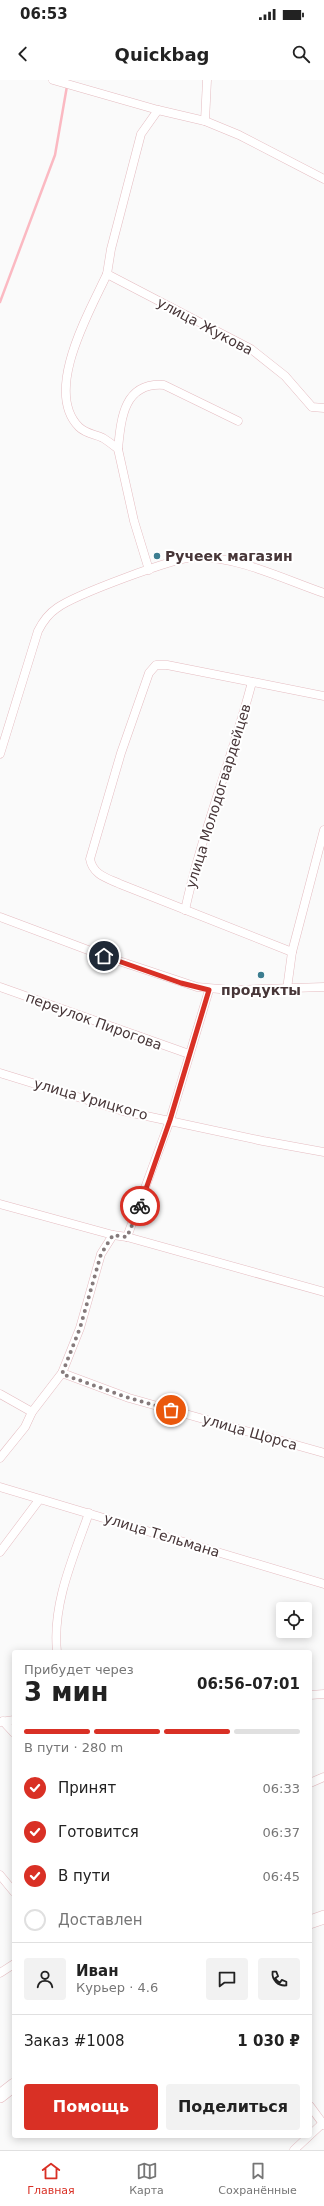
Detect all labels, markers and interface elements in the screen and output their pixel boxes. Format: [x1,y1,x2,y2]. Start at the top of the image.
text: 06:53 [20,5,68,23]
icon: back [12,43,34,65]
icon: search [290,43,312,65]
text: Quickbag [115,44,209,65]
street label: улица Жукова [154,294,256,358]
place label: Ручеек магазин [165,548,293,564]
marker: Ручеек магазин [152,551,162,561]
street label: улица Молодогвардейцев [182,702,254,890]
pin [87,939,121,973]
icon: home [93,945,115,967]
marker: продукты [256,970,266,980]
place label: продукты [221,982,301,998]
street label: переулок Пирогова [24,989,164,1053]
street label: улица Урицкого [32,1075,150,1123]
courier [120,1186,160,1226]
icon: bike [129,1195,151,1217]
pin [154,1393,188,1427]
icon: bag [160,1399,182,1421]
street label: улица Щорса [201,1411,299,1453]
street label: улица Тельмана [102,1510,222,1560]
map controls [276,1602,312,1638]
button: locate [276,1602,312,1638]
text: Прибудет через [24,1662,134,1677]
text: 06:56–07:01 [197,1675,300,1693]
text: 3 мин [24,1677,109,1707]
text: В пути · 280 m [24,1740,123,1755]
icon: check [24,1777,46,1799]
text: Принят [58,1779,116,1797]
text: 06:33 [263,1781,300,1796]
icon: check [24,1821,46,1843]
text: Готовится [58,1823,139,1841]
text: 06:37 [263,1825,300,1840]
icon: check [24,1865,46,1887]
text: В пути [58,1867,110,1885]
text: 06:45 [263,1869,300,1884]
text: Доставлен [58,1911,143,1929]
button: person [24,1958,66,2000]
button: chat [206,1958,248,2000]
button: phone [258,1958,300,2000]
text: Иван [76,1962,119,1980]
text: Курьер · 4.6 [76,1980,158,1995]
text: Заказ #1008 [24,2032,125,2050]
text: 1 030 ₽ [237,2032,300,2050]
button: Помощь [24,2084,158,2130]
button: Поделиться [166,2084,300,2130]
tab: Главная [27,2160,75,2197]
tab: Карта [129,2160,164,2197]
tab: Сохранённые [218,2160,297,2197]

